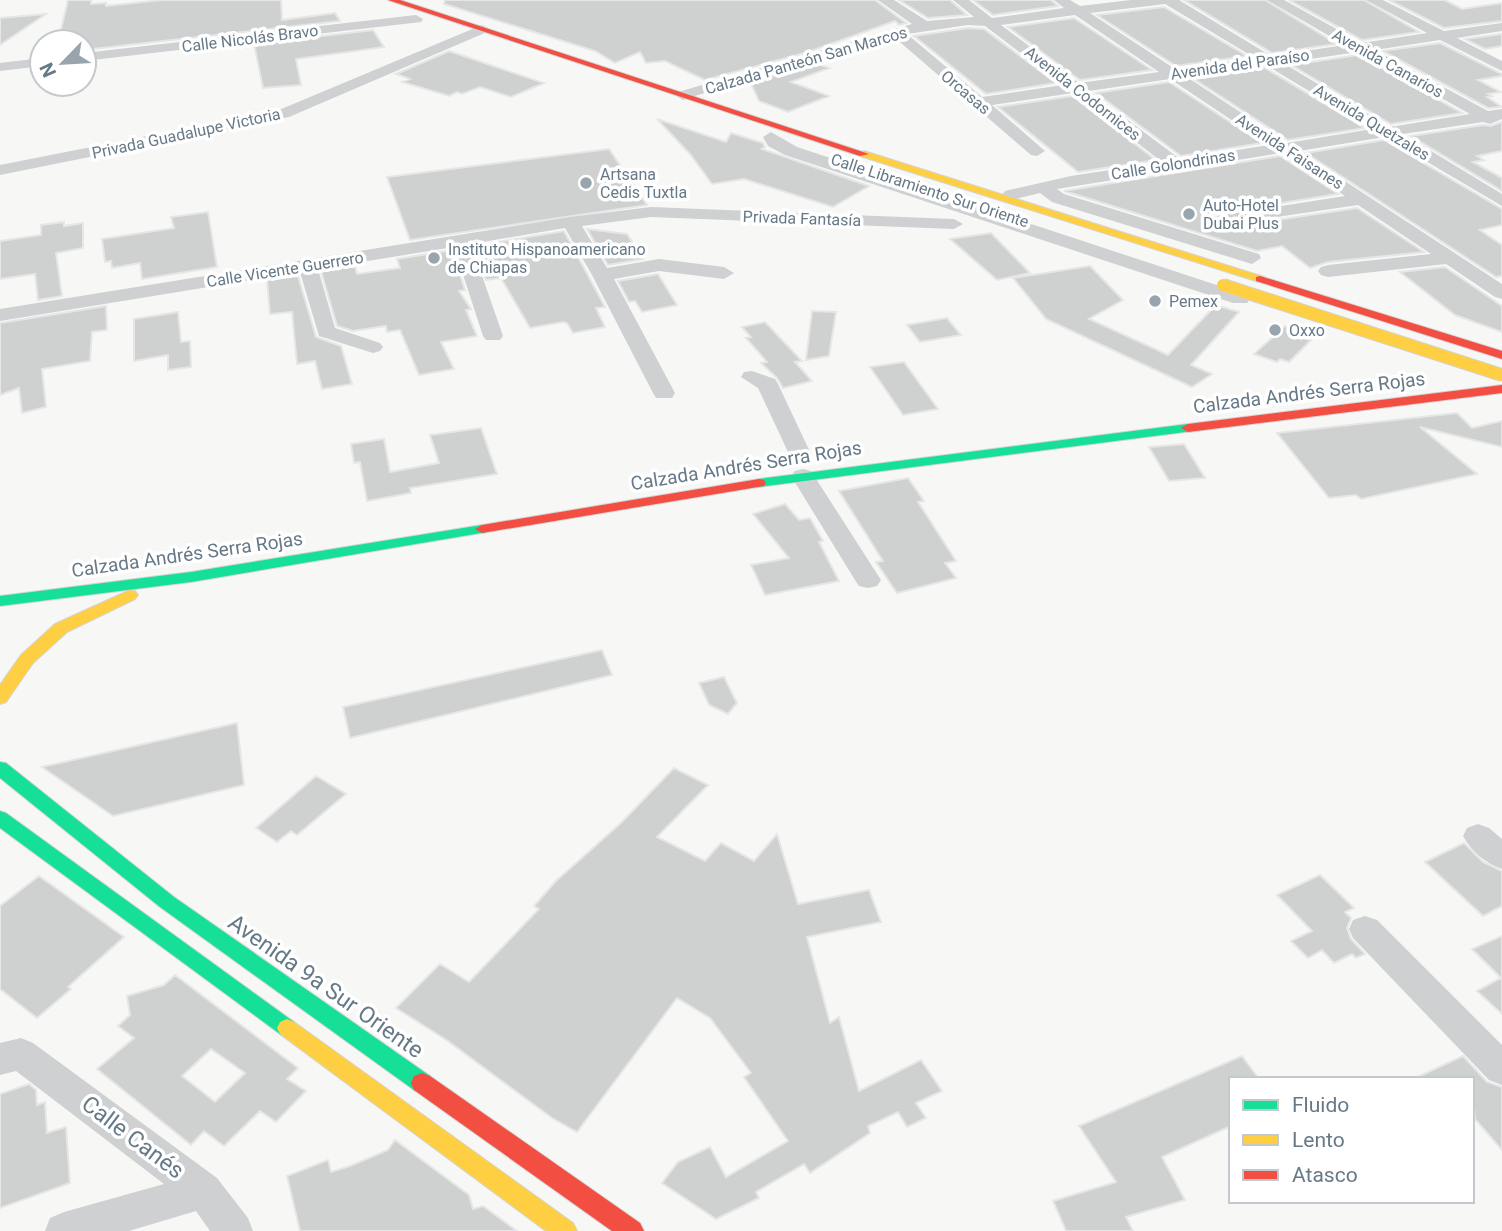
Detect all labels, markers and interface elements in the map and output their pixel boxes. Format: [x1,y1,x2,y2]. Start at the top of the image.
street label: Calle Nicolás Bravo [181,21,319,56]
street label: Calzada Panteón San Marcos [703,23,909,98]
street label: Avenida Canarios [1329,25,1447,102]
north arrow [28,28,98,98]
street label: Avenida Codornices [1021,42,1144,144]
street label: Avenida del Paraíso [1170,45,1311,84]
text: N [35,59,61,81]
street label: Orcasas [937,66,994,118]
street label: Avenida Quetzales [1311,80,1433,164]
street label: Privada Guadalupe Victoria [90,104,282,163]
street label: Avenida Faisanes [1232,110,1347,193]
street label: Calle Golondrinas [1110,145,1236,184]
street label: Calle Libramiento Sur Oriente [828,149,1031,232]
place label: Artsana Cedis Tuxtla [600,165,687,202]
marker: Artsana Cedis Tuxtla [578,175,594,191]
place label: Auto-Hotel Dubai Plus [1203,196,1279,233]
marker: Auto-Hotel Dubai Plus [1181,206,1197,222]
street label: Privada Fantasía [742,207,861,230]
place label: Instituto Hispanoamericano de Chiapas [448,240,646,277]
street label: Calle Vicente Guerrero [205,248,365,291]
marker: Instituto Hispanoamericano de Chiapas [426,250,442,266]
place label: Pemex [1169,292,1218,311]
marker: Pemex [1147,293,1163,309]
place label: Oxxo [1289,321,1325,340]
marker: Oxxo [1267,322,1283,338]
street label: Calzada Andrés Serra Rojas [1192,367,1426,418]
street label: Calzada Andrés Serra Rojas [629,436,863,495]
street label: Calzada Andrés Serra Rojas [70,527,304,582]
street label: Avenida 9a Sur Oriente [223,909,428,1064]
legend [1229,1077,1474,1203]
street label: Calle Canés [76,1090,189,1185]
text: Fluido [1292,1093,1349,1117]
text: Lento [1292,1128,1345,1152]
text: Atasco [1292,1163,1358,1187]

